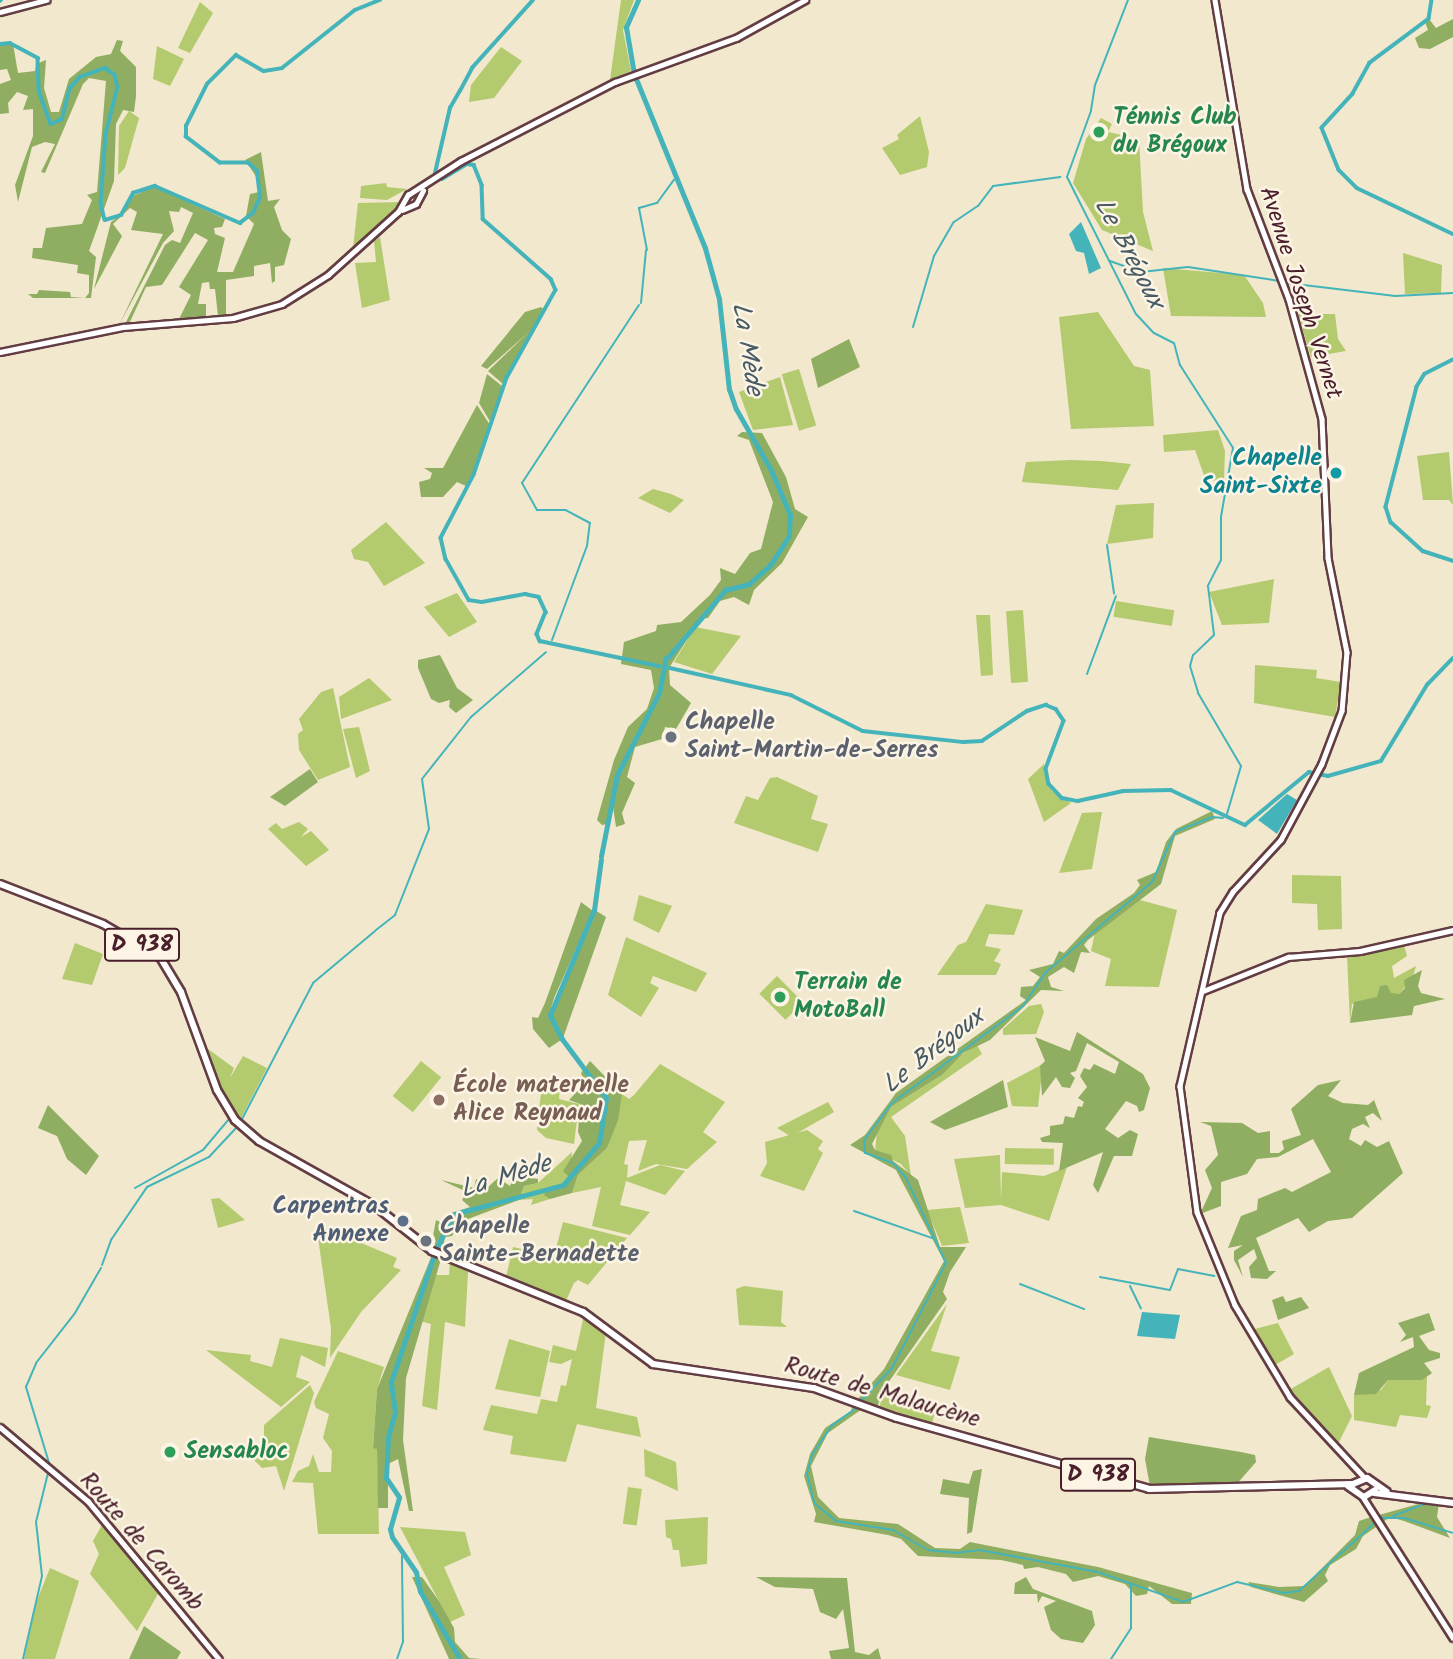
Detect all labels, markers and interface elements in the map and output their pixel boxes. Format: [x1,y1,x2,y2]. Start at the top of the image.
place label: Ténnis Club du Brégoux [1113,104,1237,160]
marker: Ténnis Club du Brégoux [1091,124,1107,140]
street label: Avenue Joseph Vernet [1252,183,1348,403]
water label: Le Brégoux [1086,193,1170,315]
water label: La Mède [723,300,769,398]
place label: Chapelle Saint-Sixte [1200,445,1322,501]
marker: Chapelle Saint-Sixte [1328,465,1344,481]
place label: Chapelle Saint-Martin-de-Serres [685,709,938,765]
marker: Chapelle Saint-Martin-de-Serres [663,729,679,745]
road number: D 938 [104,926,180,964]
place label: Terrain de MotoBall [794,969,902,1025]
marker: Terrain de MotoBall [772,989,788,1005]
water label: Le Brégoux [877,1003,991,1101]
place label: École maternelle Alice Reynaud [453,1072,629,1128]
marker: École maternelle Alice Reynaud [431,1092,447,1108]
water label: La Mède [457,1149,555,1207]
place label: Carpentras Annexe [272,1193,389,1249]
marker: Carpentras Annexe [395,1213,411,1229]
place label: Chapelle Sainte-Bernadette [440,1213,639,1269]
marker: Chapelle Sainte-Bernadette [418,1233,434,1249]
street label: Route de Malaucène [781,1351,983,1435]
place label: Sensabloc [184,1438,288,1466]
marker: Sensabloc [162,1444,178,1460]
road number: D 938 [1060,1456,1136,1494]
street label: Route de Caromb [73,1467,209,1617]

